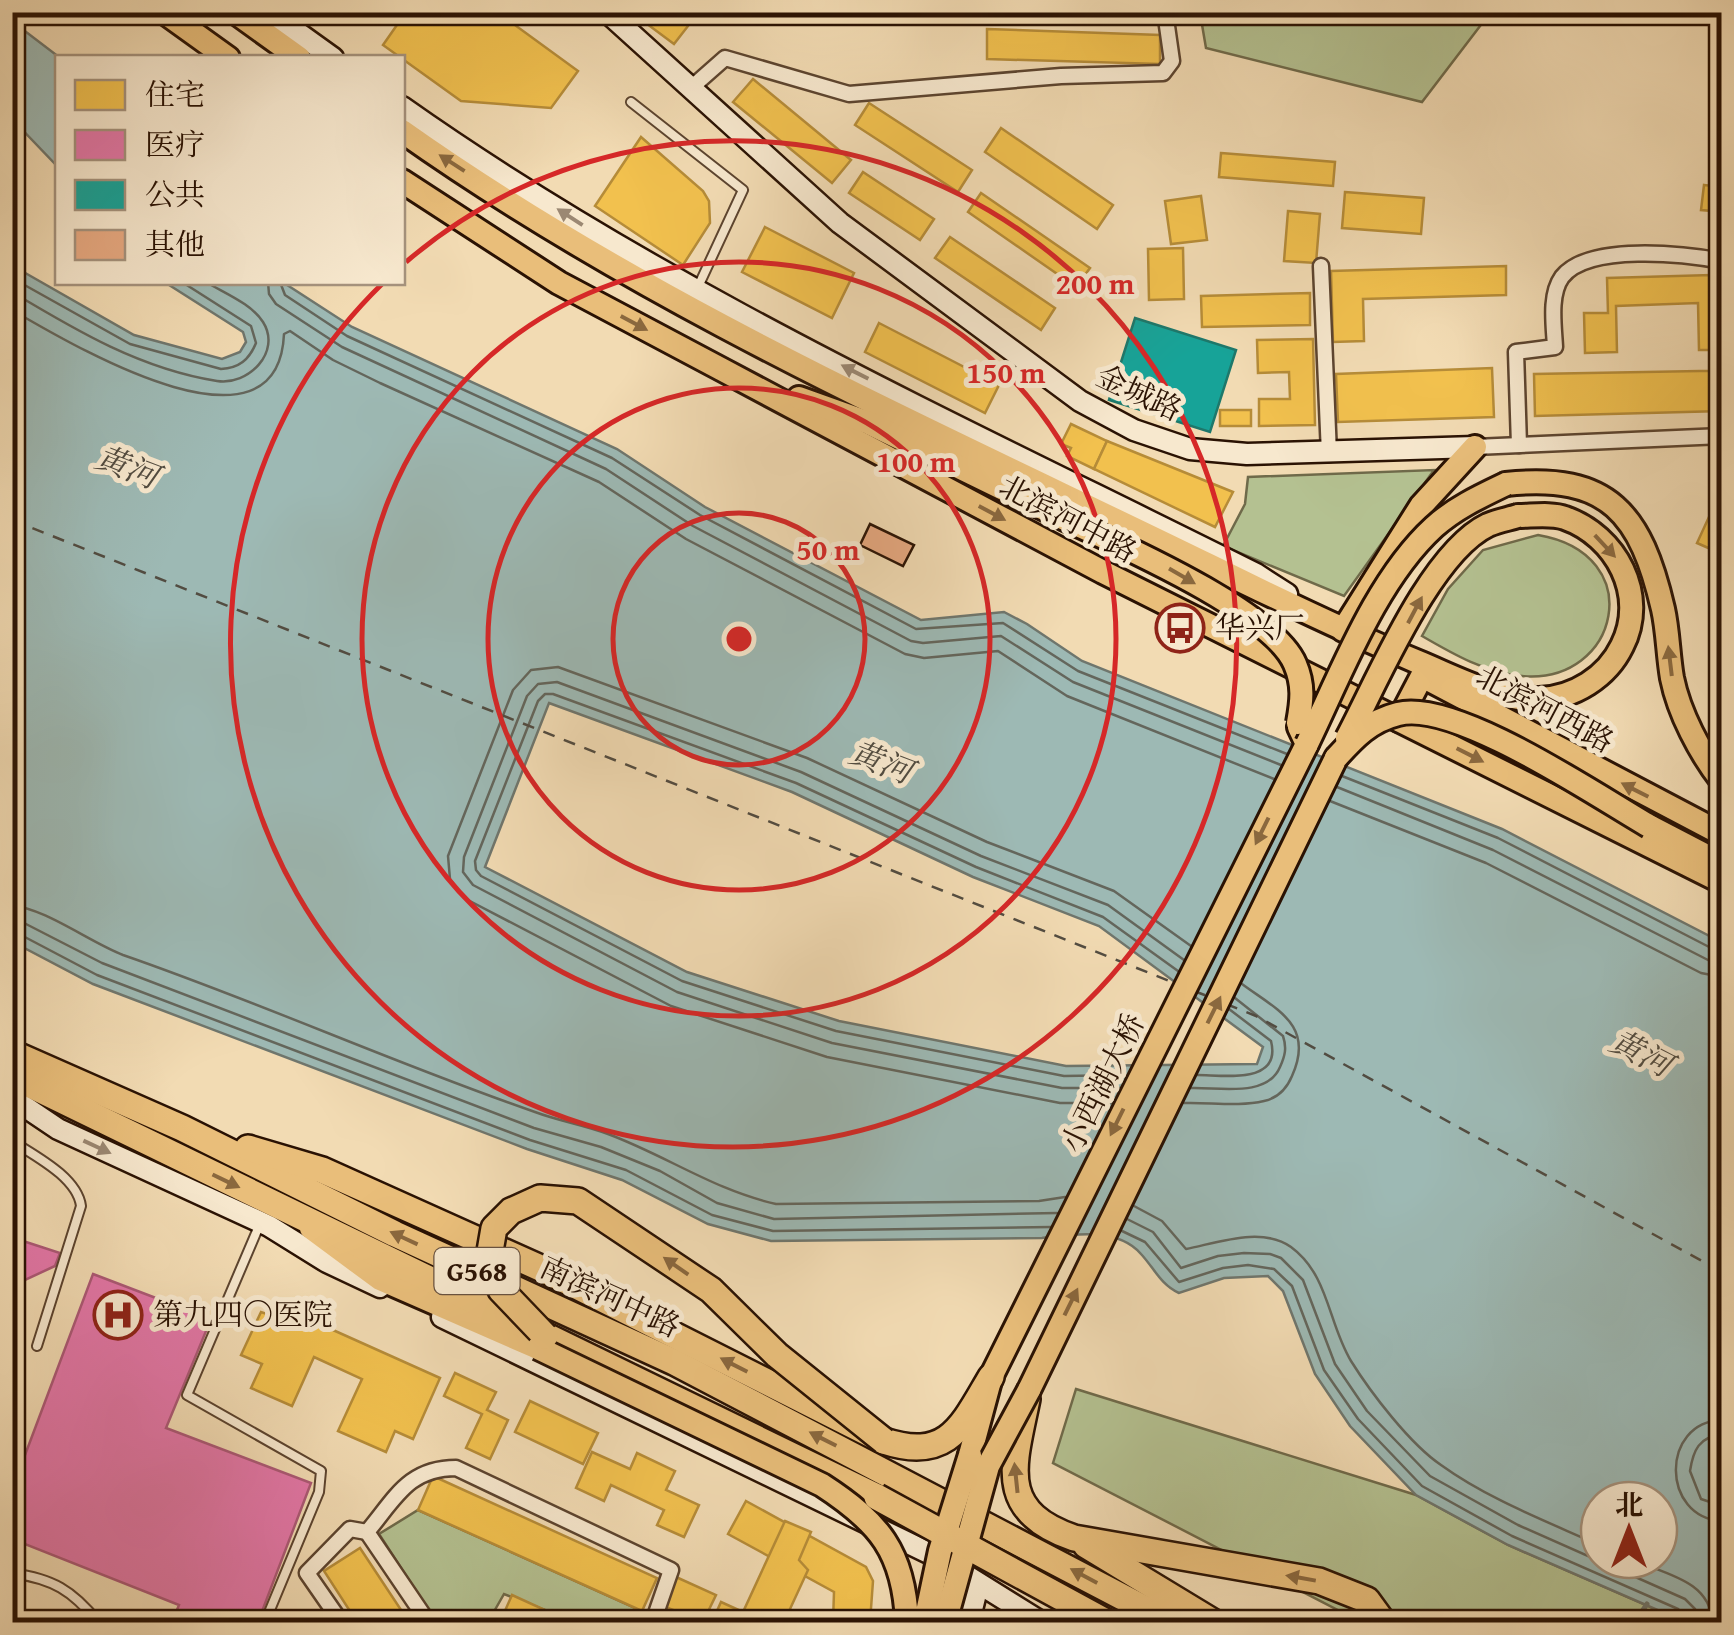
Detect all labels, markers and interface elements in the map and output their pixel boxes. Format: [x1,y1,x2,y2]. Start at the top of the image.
legend [55,55,405,285]
text: 住宅 [145,72,205,116]
text: 医疗 [145,122,205,166]
one-way arrow [438,155,465,173]
text: 公共 [145,172,205,216]
one-way arrow [556,209,583,227]
text: 其他 [145,222,205,266]
text: 200 m [1056,261,1135,305]
one-way arrow [620,314,649,331]
text: 150 m [967,350,1046,394]
street label: 金城路 [1089,353,1190,431]
one-way arrow [841,364,870,381]
water label: 黄河 [89,433,170,502]
text: 100 m [877,439,956,483]
street label: 北滨河中路 [992,463,1145,573]
one-way arrow [978,505,1007,522]
text: 50 m [796,527,860,571]
one-way arrow [1593,533,1616,557]
one-way arrow [1167,567,1196,584]
one-way arrow [1406,596,1423,625]
bus stop icon: 华兴厂 [1154,602,1206,654]
place label: 华兴厂 [1215,605,1305,649]
centre of rings [721,621,757,657]
one-way arrow [1662,645,1678,676]
street label: 北滨河西路 [1469,653,1622,763]
water label: 黄河 [843,728,924,797]
one-way arrow [1455,746,1484,763]
one-way arrow [1620,781,1649,798]
one-way arrow [1254,817,1271,846]
one-way arrow [1205,995,1222,1024]
street label: 小西湖大桥 [1049,1006,1155,1160]
water label: 黄河 [1602,1017,1685,1090]
one-way arrow [1109,1108,1126,1137]
one-way arrow [83,1138,112,1155]
one-way arrow [211,1172,240,1189]
one-way arrow [389,1229,418,1246]
street label: 南滨河中路 [533,1244,688,1348]
road number: G568 [434,1248,520,1294]
one-way arrow [662,1257,689,1276]
one-way arrow [1063,1288,1080,1317]
hospital icon: 第九四〇医院 [92,1289,144,1341]
place label: 第九四〇医院 [153,1292,333,1336]
one-way arrow [720,1357,749,1374]
one-way arrow [809,1431,838,1448]
one-way arrow [1008,1462,1024,1493]
north arrow [1579,1480,1679,1580]
text: 北 [1615,1484,1643,1525]
one-way arrow [1070,1567,1099,1584]
one-way arrow [1285,1570,1317,1585]

